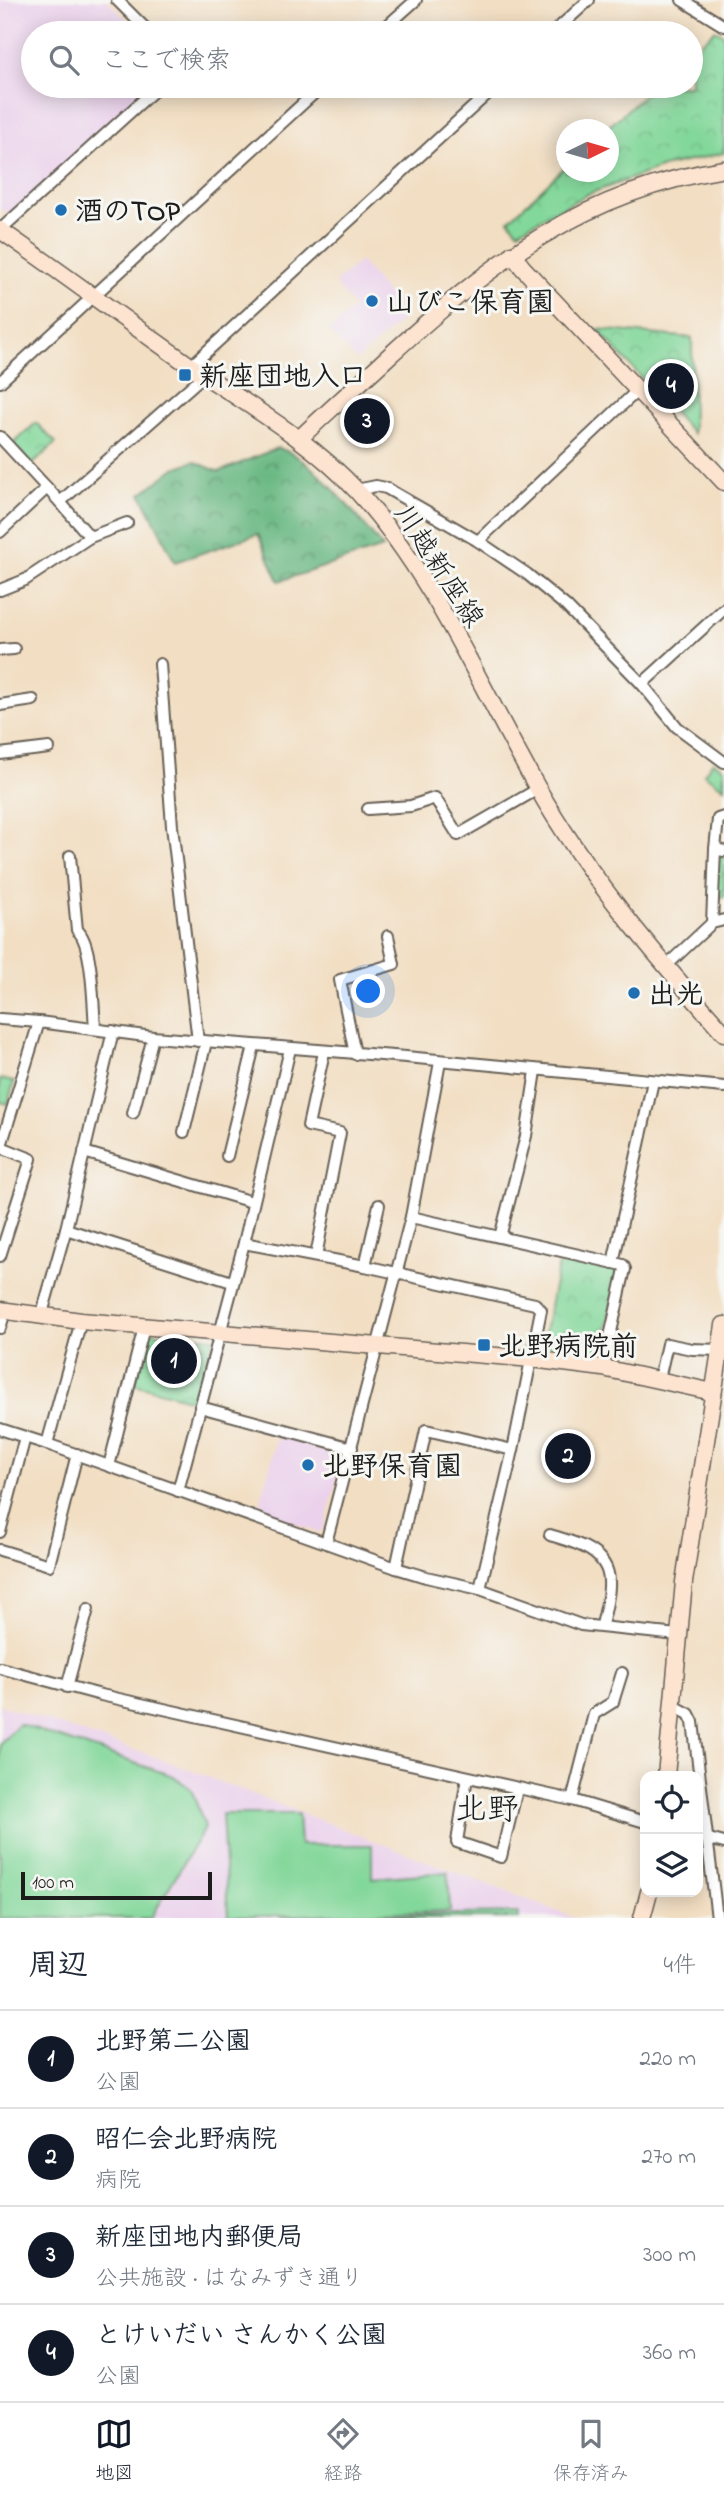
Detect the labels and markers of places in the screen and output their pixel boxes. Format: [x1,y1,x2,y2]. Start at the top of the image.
place label: 酒のTOP [75,193,180,234]
marker: 酒のTOP [53,202,69,218]
place label: 山びこ保育園 [386,284,554,325]
marker: 山びこ保育園 [364,293,380,309]
place label: 新座団地入口 [199,358,367,399]
pin: 4 [648,360,694,412]
marker: 新座団地入口 [177,367,193,383]
pin: 3 [344,395,390,447]
place label: 出光 [648,976,704,1017]
marker: 出光 [626,985,642,1001]
place label: 北野病院前 [498,1328,638,1369]
pin: 1 [151,1335,197,1387]
marker: 北野病院前 [476,1337,492,1353]
pin: 2 [545,1430,591,1482]
place label: 北野保育園 [322,1448,462,1489]
marker: 北野保育園 [300,1457,316,1473]

